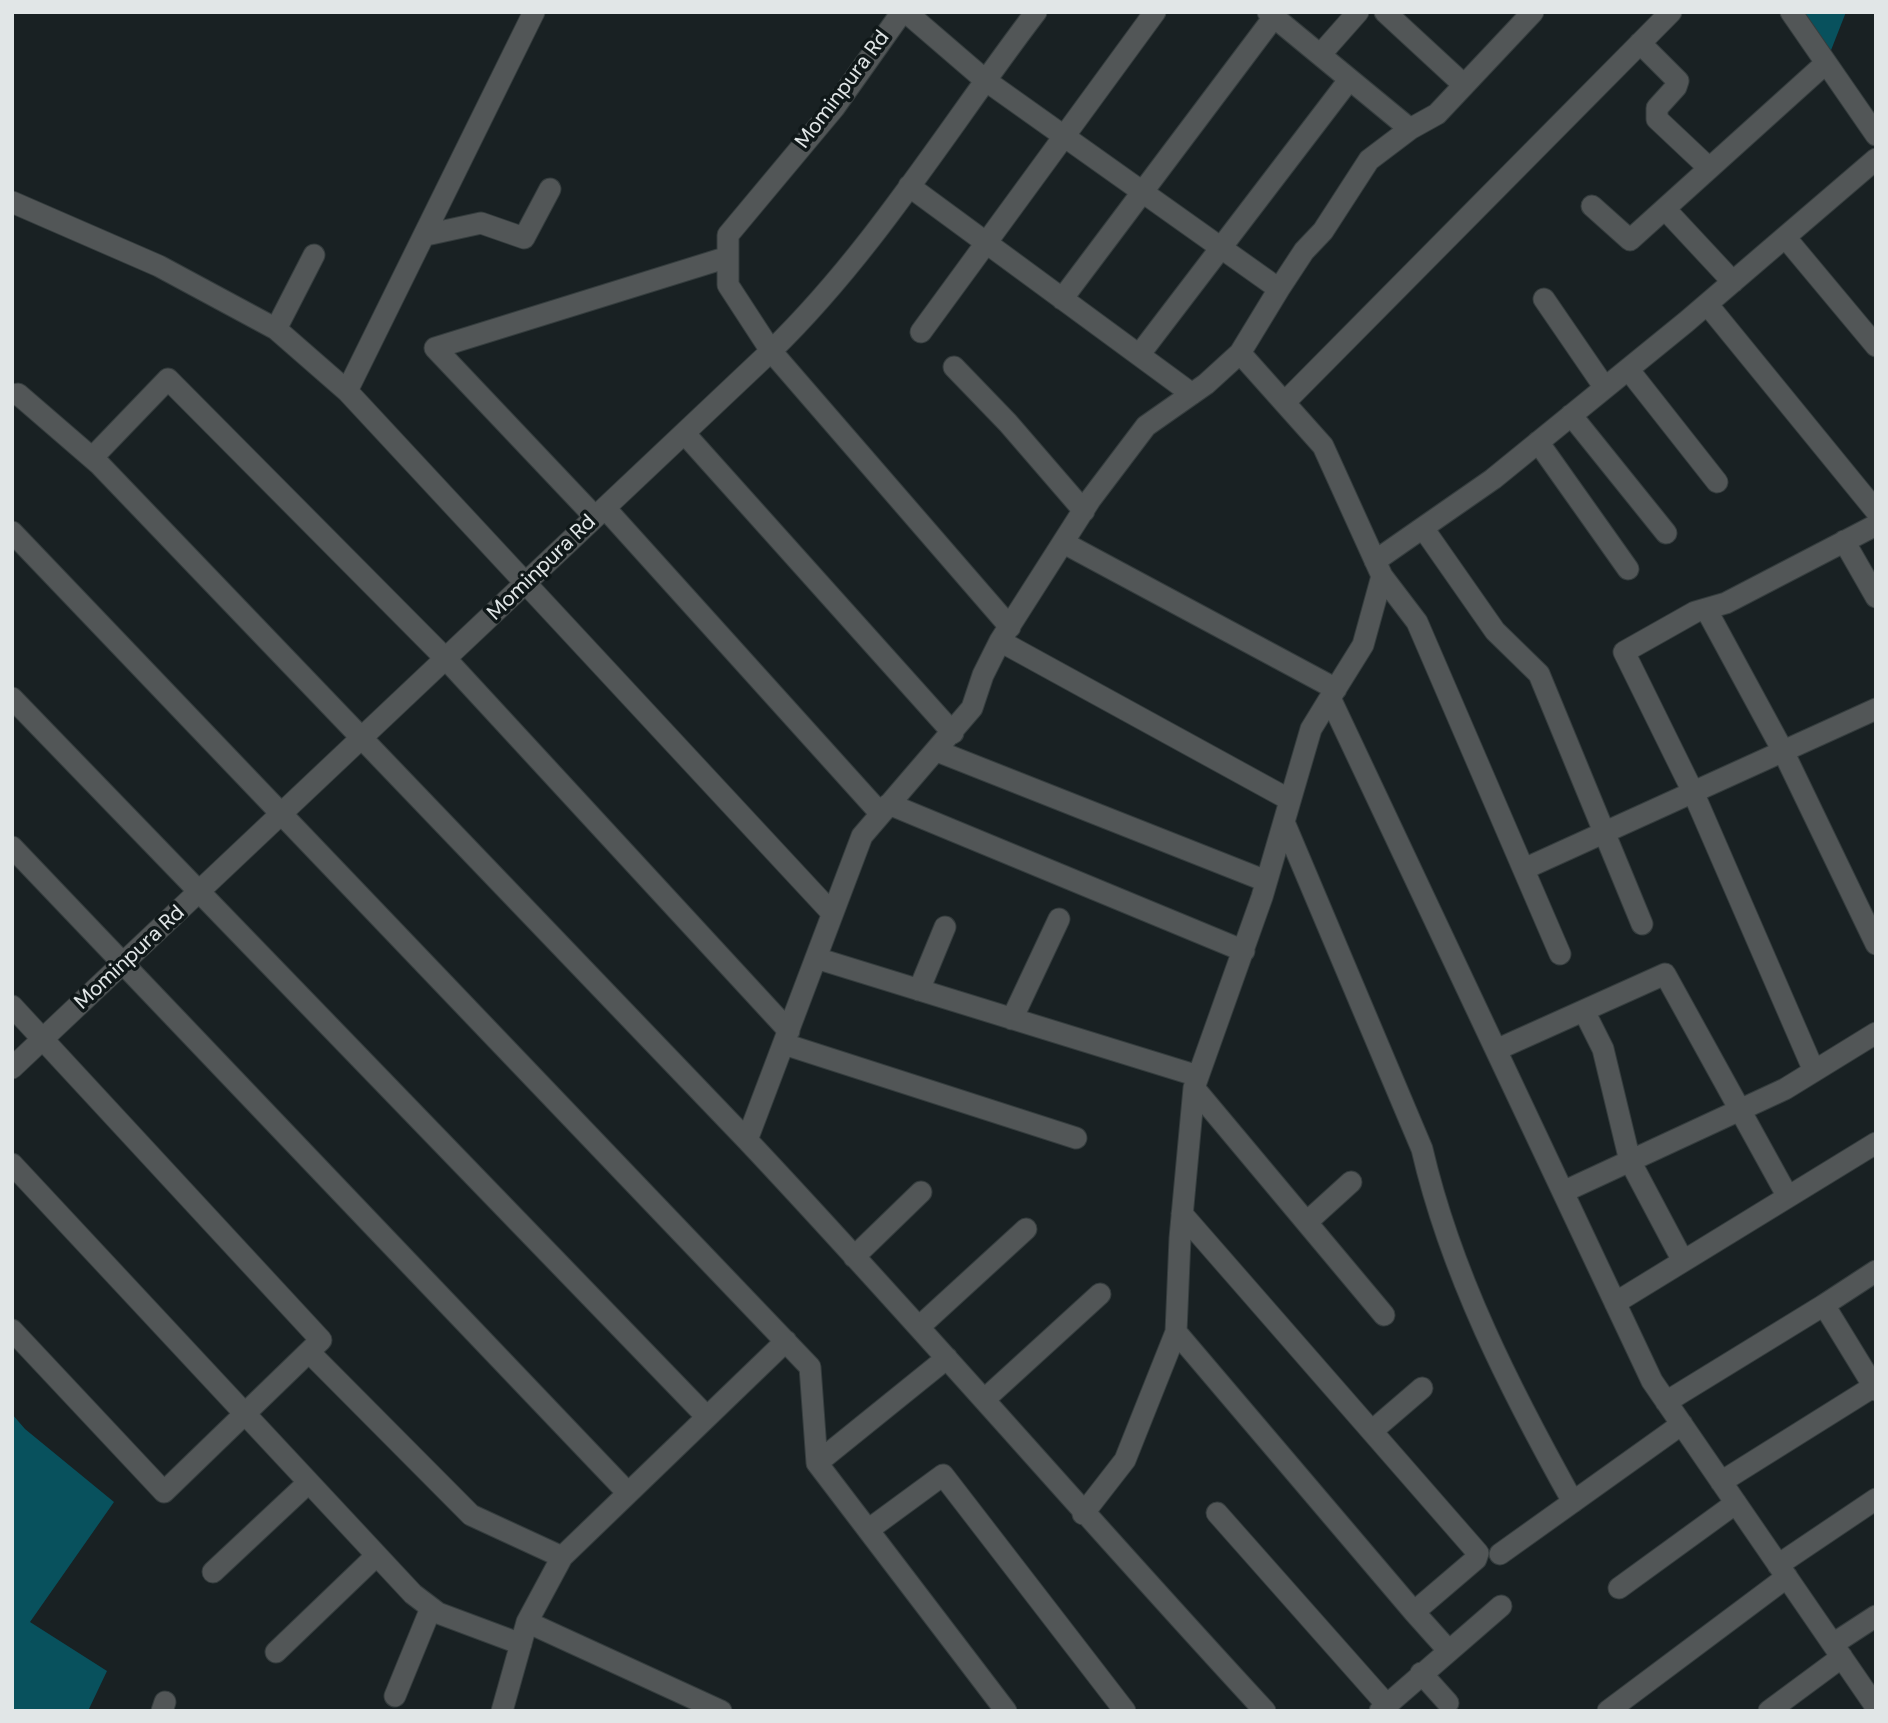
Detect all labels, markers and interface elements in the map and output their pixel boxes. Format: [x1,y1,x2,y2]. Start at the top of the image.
street label: Mominpura Rd [791,26,895,154]
street label: Mominpura Rd [483,510,601,626]
street label: Mominpura Rd [70,901,190,1015]

